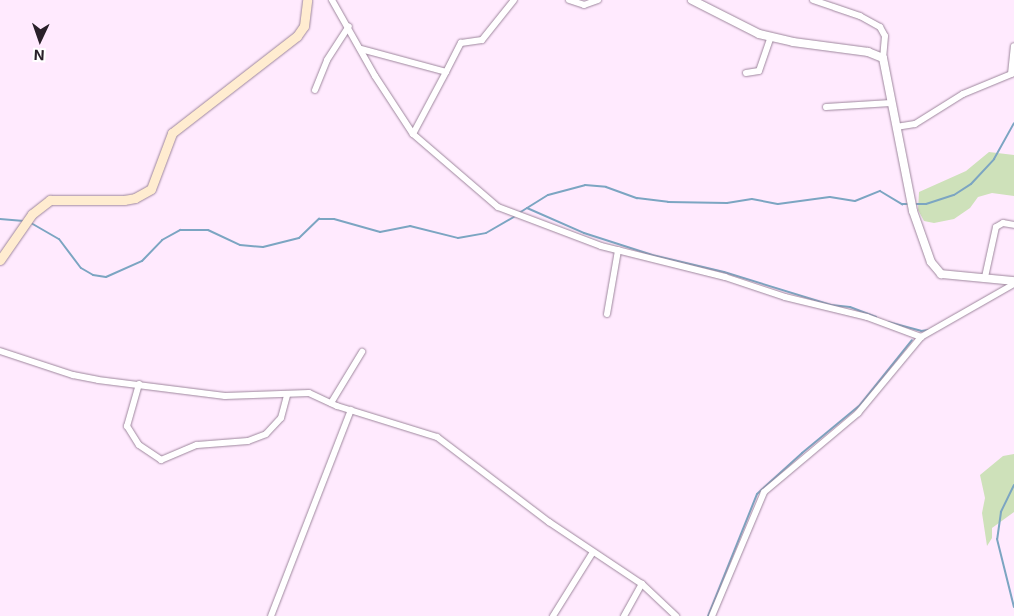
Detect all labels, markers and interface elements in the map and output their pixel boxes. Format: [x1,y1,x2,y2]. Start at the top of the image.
north arrow [15,15,65,65]
text: N [33,47,45,64]

